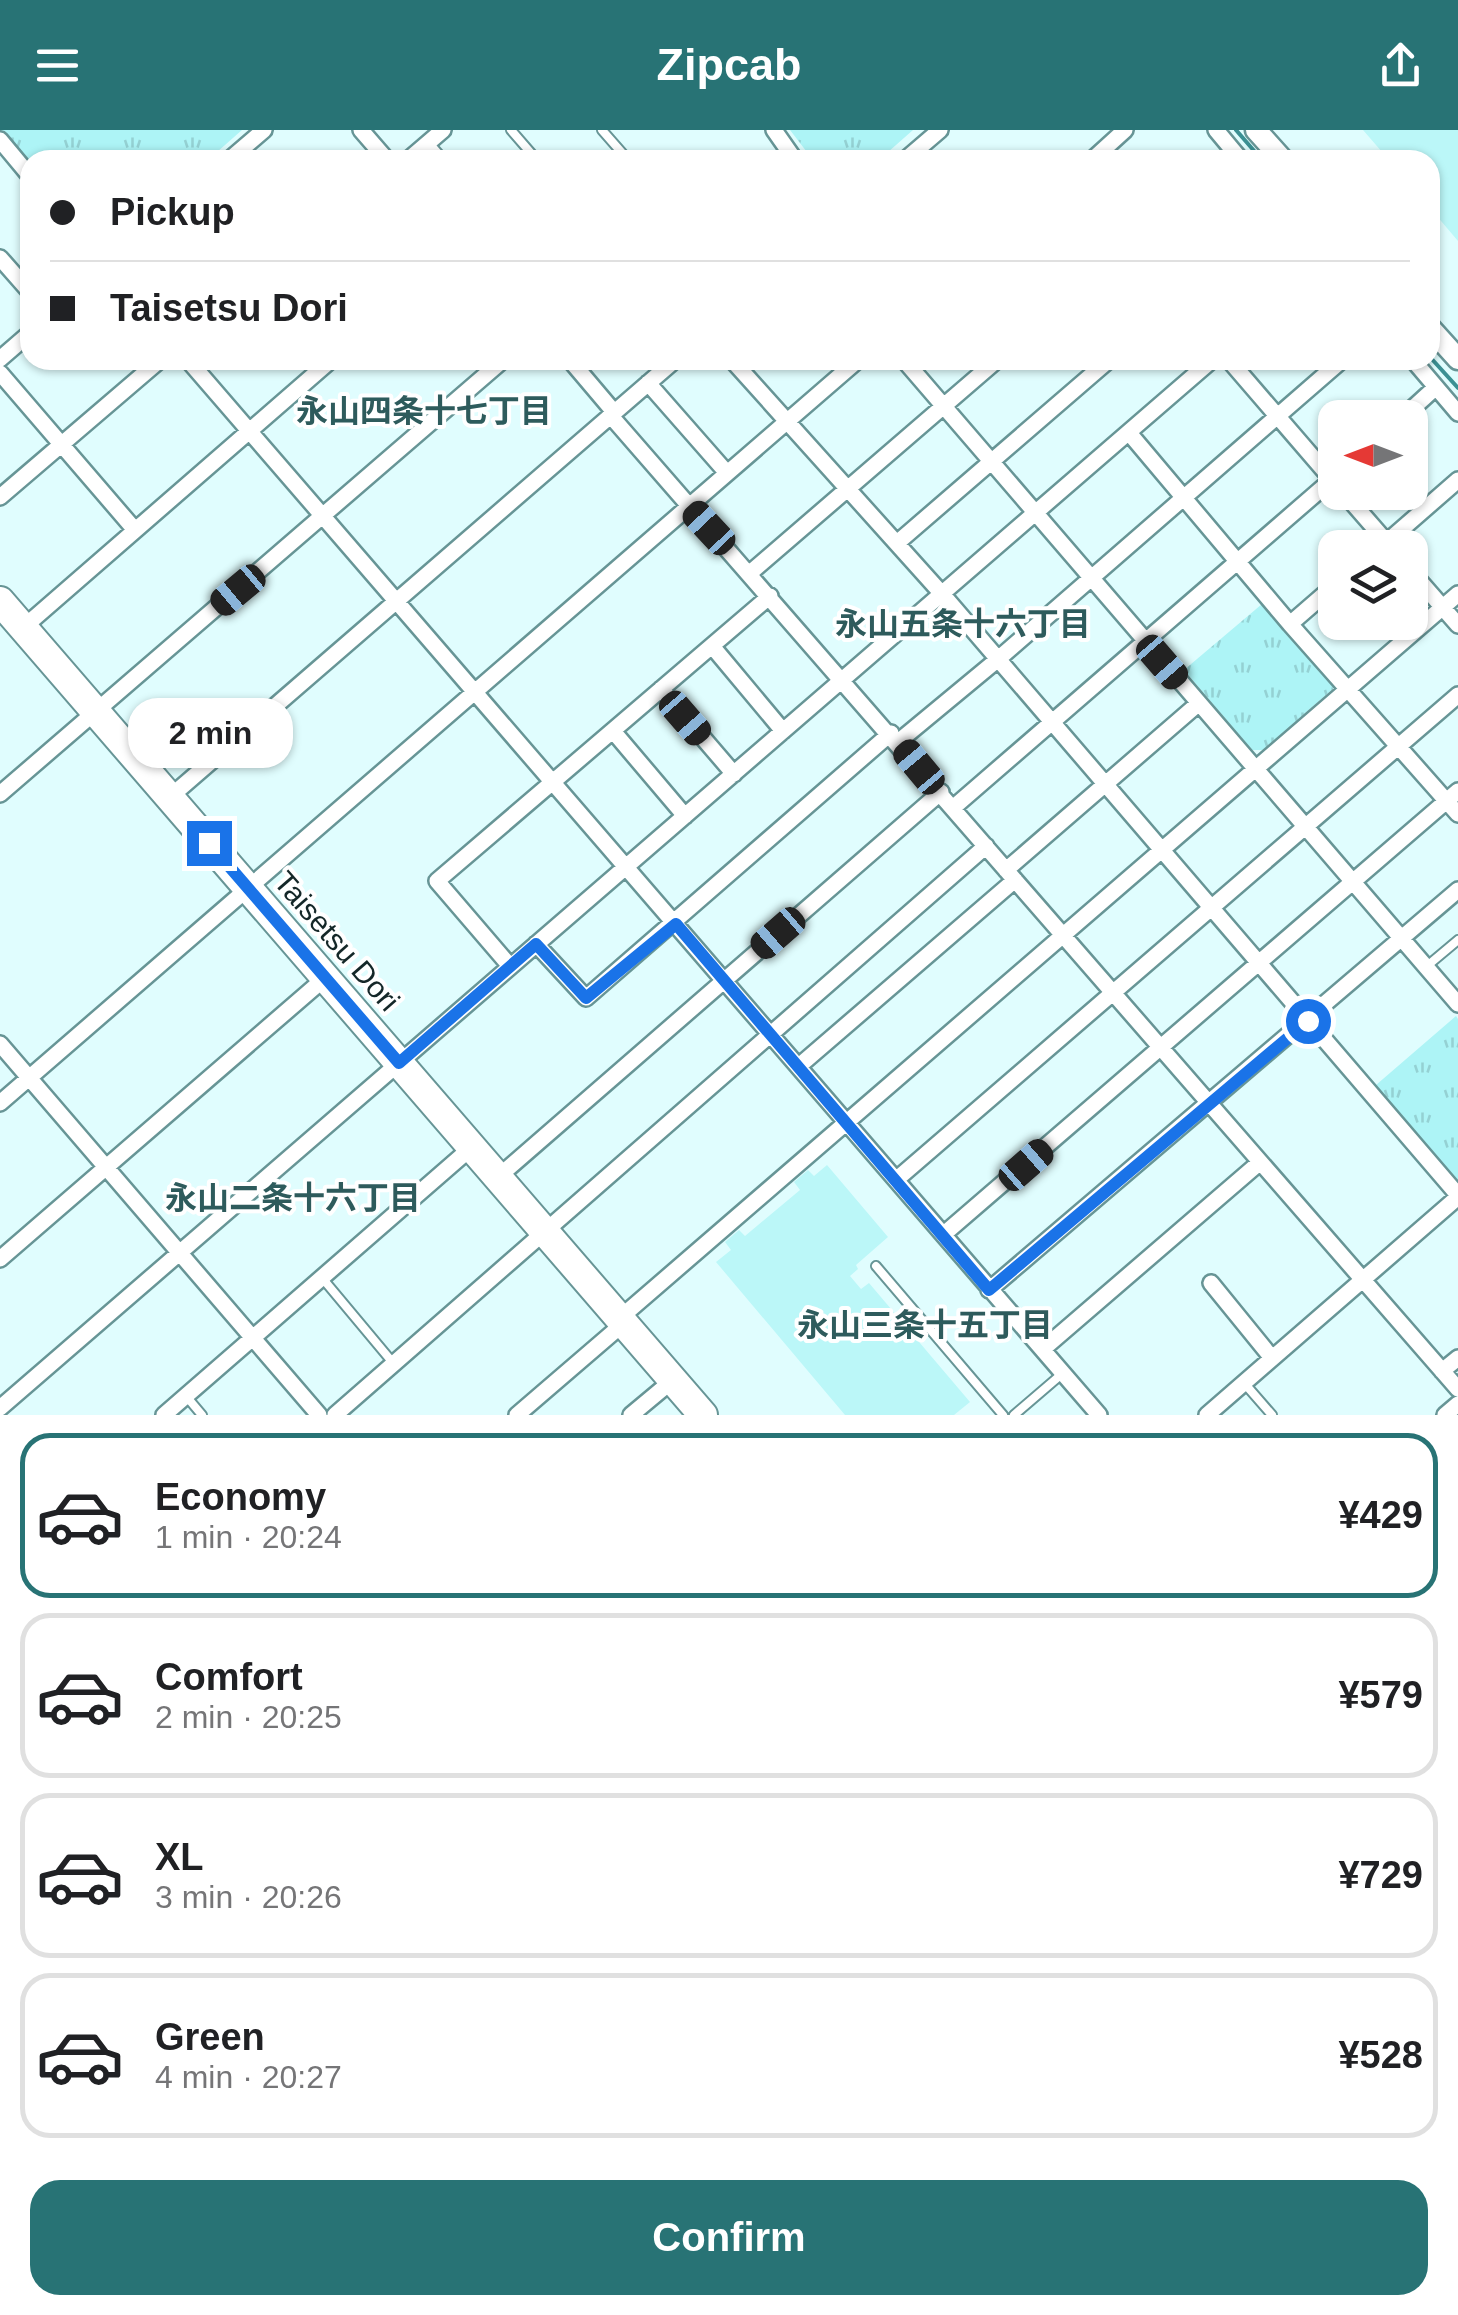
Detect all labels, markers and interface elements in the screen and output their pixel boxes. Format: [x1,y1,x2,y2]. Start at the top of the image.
icon: menu [30,38,85,93]
icon: share [1373,38,1428,93]
text: Zipcab [656,39,802,90]
text: Pickup [110,191,235,233]
text: Taisetsu Dori [110,287,348,329]
district label: 永山四条十七丁目 [296,393,552,429]
north arrow [1318,400,1428,510]
map controls [1318,400,1428,640]
car [678,496,740,560]
button: layers [1318,530,1428,640]
car [205,559,271,621]
district label: 永山五条十六丁目 [835,606,1091,642]
car [1131,630,1193,694]
car [654,686,716,750]
callout: 2 min [126,698,292,768]
text: 2 min [169,715,252,751]
car [888,734,950,800]
route end [187,821,232,866]
street label: Taisetsu Dori [268,865,406,1017]
car [746,902,810,964]
route start [1286,999,1331,1044]
car [994,1134,1058,1196]
district label: 永山二条十六丁目 [165,1180,421,1216]
district label: 永山三条十五丁目 [797,1307,1053,1343]
icon: car [35,1471,125,1561]
text: Economy [155,1476,326,1518]
text: ¥429 [1338,1494,1423,1536]
text: 1 min · 20:24 [155,1519,342,1555]
icon: car [35,1651,125,1741]
text: Comfort [155,1656,303,1698]
text: ¥579 [1338,1674,1423,1716]
text: 2 min · 20:25 [155,1699,342,1735]
icon: car [35,1831,125,1921]
text: XL [155,1836,204,1878]
text: ¥729 [1338,1854,1423,1896]
text: 3 min · 20:26 [155,1879,342,1915]
icon: car [35,2011,125,2101]
text: Green [155,2016,265,2058]
text: ¥528 [1338,2034,1423,2076]
text: 4 min · 20:27 [155,2059,342,2095]
button: Confirm [30,2180,1428,2295]

